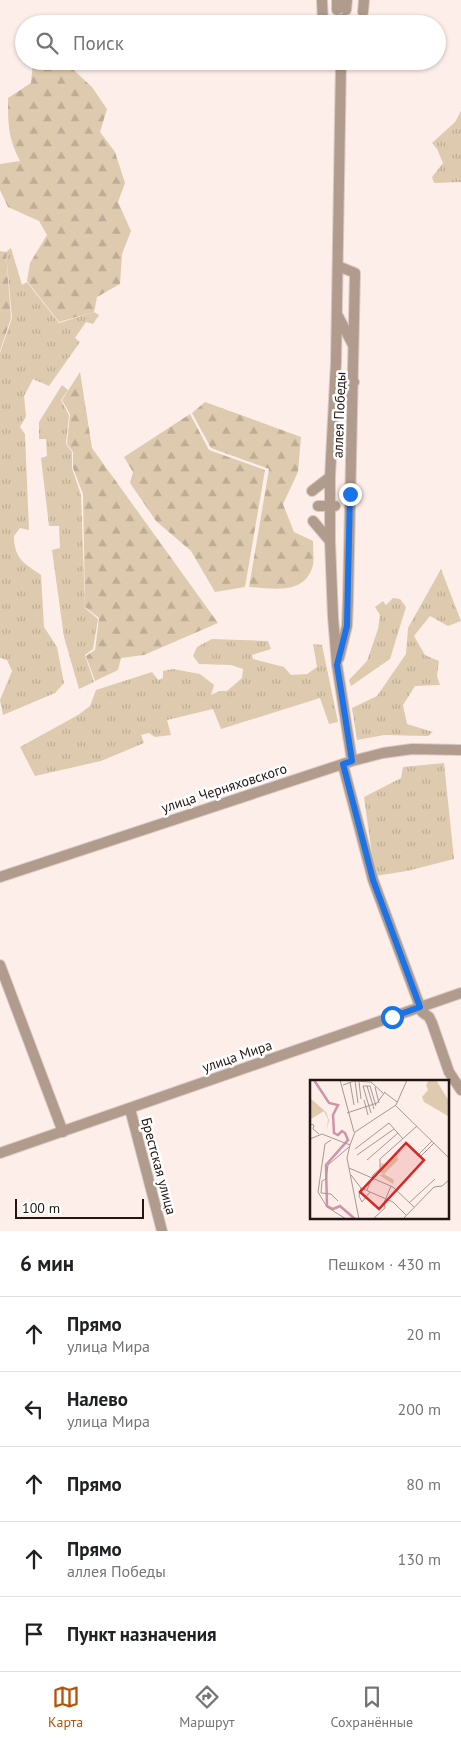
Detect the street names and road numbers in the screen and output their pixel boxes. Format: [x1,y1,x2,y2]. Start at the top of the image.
street label: аллея Победы [328,372,350,458]
street label: улица Черняховского [159,759,289,817]
street label: улица Мира [200,1036,274,1076]
street label: Брестская улица [137,1116,181,1217]

